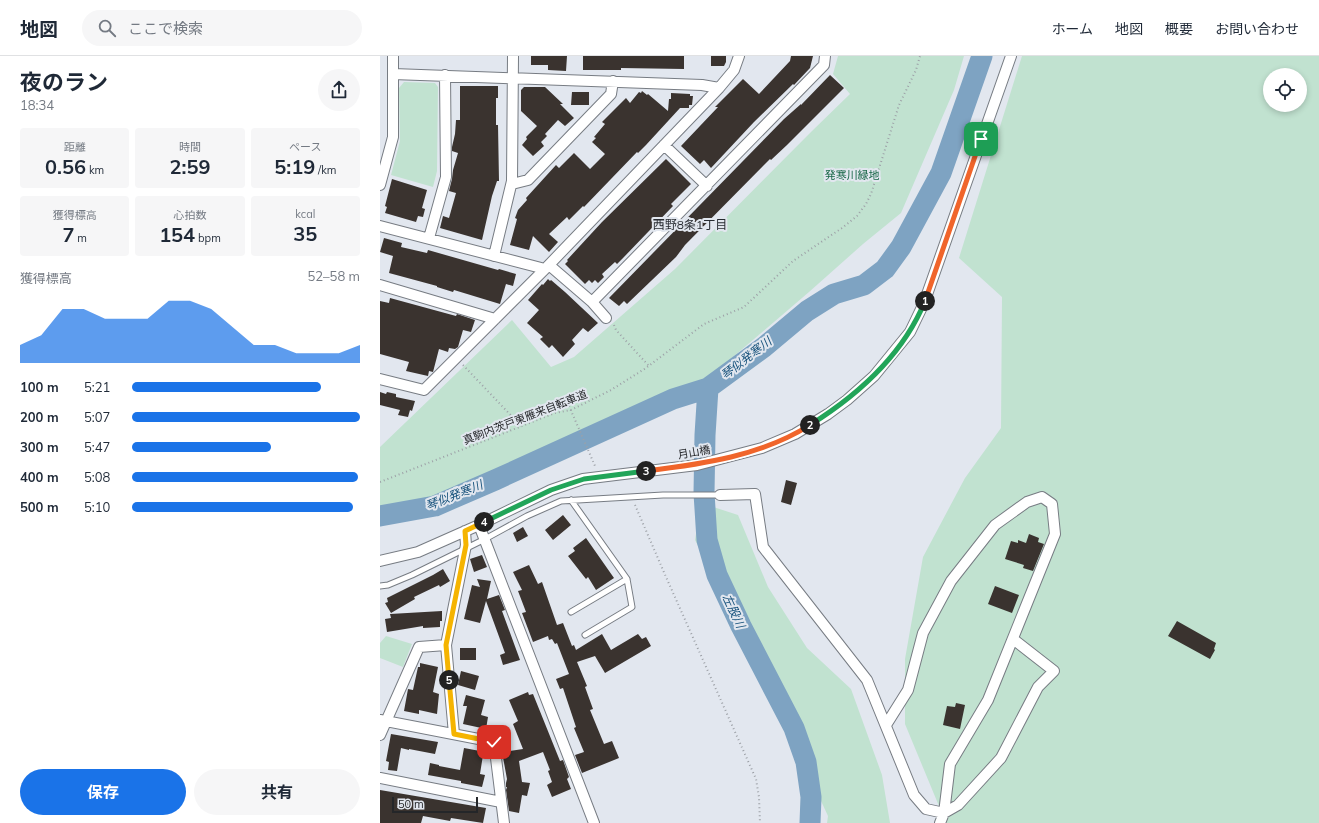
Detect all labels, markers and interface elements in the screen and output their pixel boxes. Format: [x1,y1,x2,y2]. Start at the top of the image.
search box [82,10,362,46]
text: 地図 [20,17,58,41]
icon: search [96,17,118,39]
text: ここで検索 [128,19,203,38]
text: ホーム [1051,20,1093,38]
text: 地図 [1115,20,1143,38]
text: 概要 [1165,20,1193,38]
text: お問い合わせ [1215,20,1299,38]
text: 夜のラン [20,68,108,96]
map controls [1263,68,1307,112]
button: locate [1263,68,1307,112]
button: share [318,69,360,111]
text: 18:34 [20,97,54,113]
pin [964,122,998,156]
icon: arrive [970,128,992,150]
text: 距離 [64,140,86,154]
text: 時間 [179,140,201,154]
text: ペース [289,140,322,154]
text: 0.56 [45,154,86,179]
text: 2:59 [170,154,210,179]
text: 5:19 [274,154,315,179]
text: km [86,163,104,177]
text: /km [315,163,336,177]
park label: 発寒川緑地 [825,168,880,182]
text: kcal [295,207,315,221]
text: 獲得標高 [53,208,97,222]
text: 心拍数 [173,208,206,222]
district label: 西野8条1丁目 [653,217,727,232]
text: 35 [293,221,317,246]
text: 7 [62,222,74,247]
text: 154 [159,222,195,247]
text: m [74,231,87,245]
text: bpm [195,231,221,245]
text: 52–58 m [307,268,360,284]
text: 獲得標高 [20,270,72,286]
pin: 1 [915,291,935,311]
text: 1 [922,294,928,308]
water label: 琴似発寒川 [718,332,776,382]
text: 100 m [20,379,59,395]
text: 5:21 [84,379,110,395]
street label: 真駒内茨戸東雁来自転車道 [461,387,589,447]
text: 200 m [20,409,59,425]
text: 5:07 [84,409,110,425]
pin: 2 [800,415,820,435]
text: 2 [807,418,813,432]
text: 300 m [20,439,59,455]
text: 5:47 [84,439,110,455]
street label: 月山橋 [677,442,711,462]
pin: 3 [636,461,656,481]
text: 3 [643,464,649,478]
text: 400 m [20,469,59,485]
text: 5:08 [84,469,110,485]
water label: 琴似発寒川 [423,476,486,513]
text: 500 m [20,499,59,515]
text: 5:10 [84,499,110,515]
pin: 4 [474,512,494,532]
text: 4 [481,515,487,529]
water label: 左股川 [720,592,749,632]
pin: 5 [439,670,459,690]
text: 5 [446,673,452,687]
pin [477,725,511,759]
icon: check [483,731,505,753]
button: 保存 [20,769,186,815]
button: 共有 [194,769,360,815]
scale bar [392,795,478,814]
text: 50 m [398,797,424,811]

